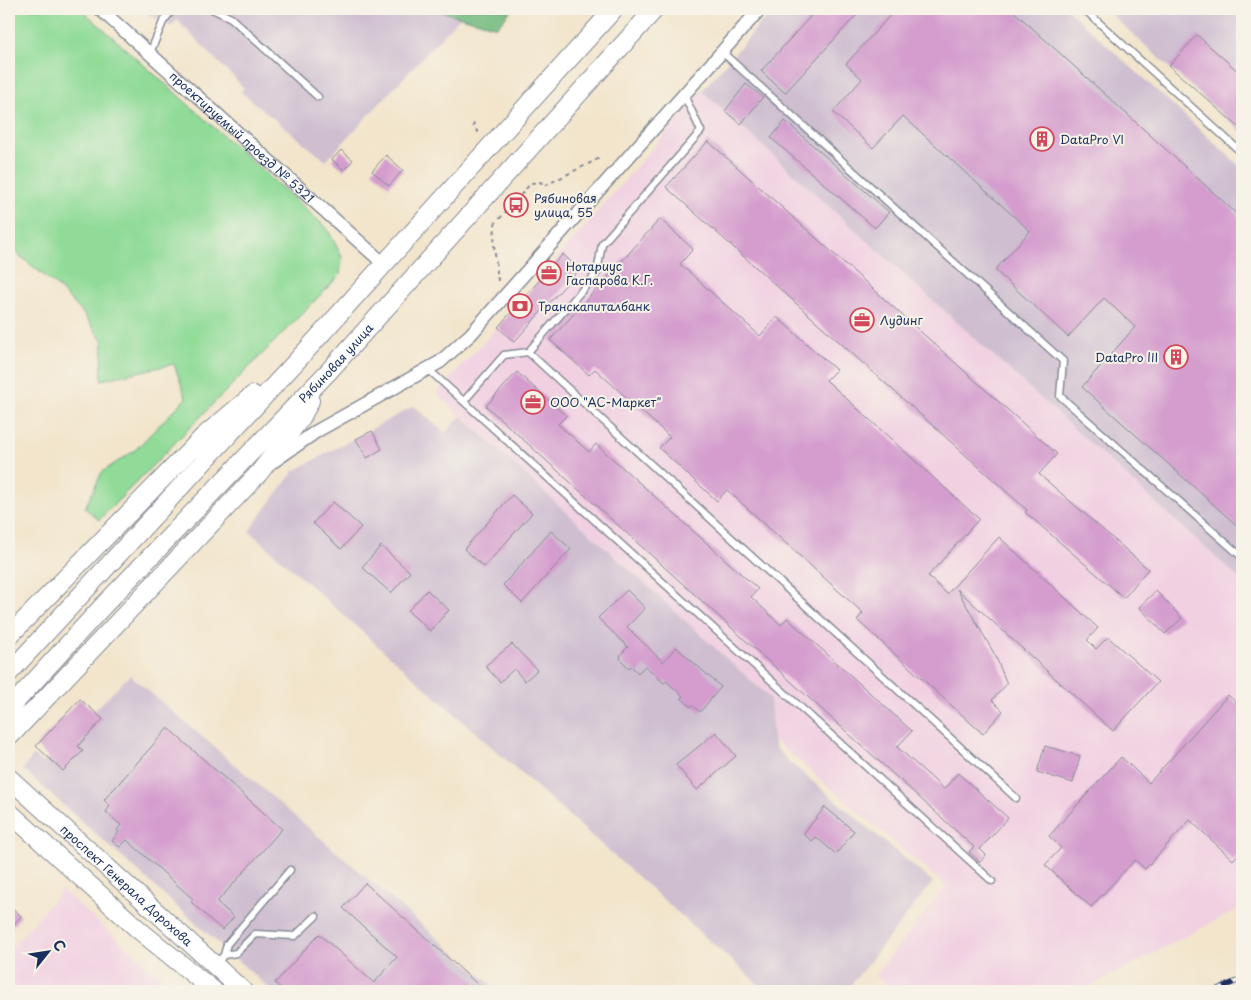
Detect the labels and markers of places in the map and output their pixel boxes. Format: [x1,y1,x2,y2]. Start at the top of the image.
building icon: DataPro VI [1029,126,1055,152]
place label: DataPro VI [1060,130,1124,148]
place label: Рябиновая улица, 55 [534,189,597,221]
bus stop icon: Рябиновая улица, 55 [503,192,529,218]
place label: Нотариус Гаспарова К.Г. [566,257,653,289]
office icon: Нотариус Гаспарова К.Г. [536,260,562,286]
bank icon: Транскапиталбанк [507,293,533,319]
place label: Транскапиталбанк [538,297,651,315]
office icon: Лудинг [849,307,875,333]
place label: Лудинг [880,311,923,329]
building icon: DataPro III [1163,344,1189,370]
place label: DataPro III [1095,348,1158,366]
office icon: ООО "АС-Маркет" [520,389,546,415]
place label: ООО "АС-Маркет" [550,393,661,411]

